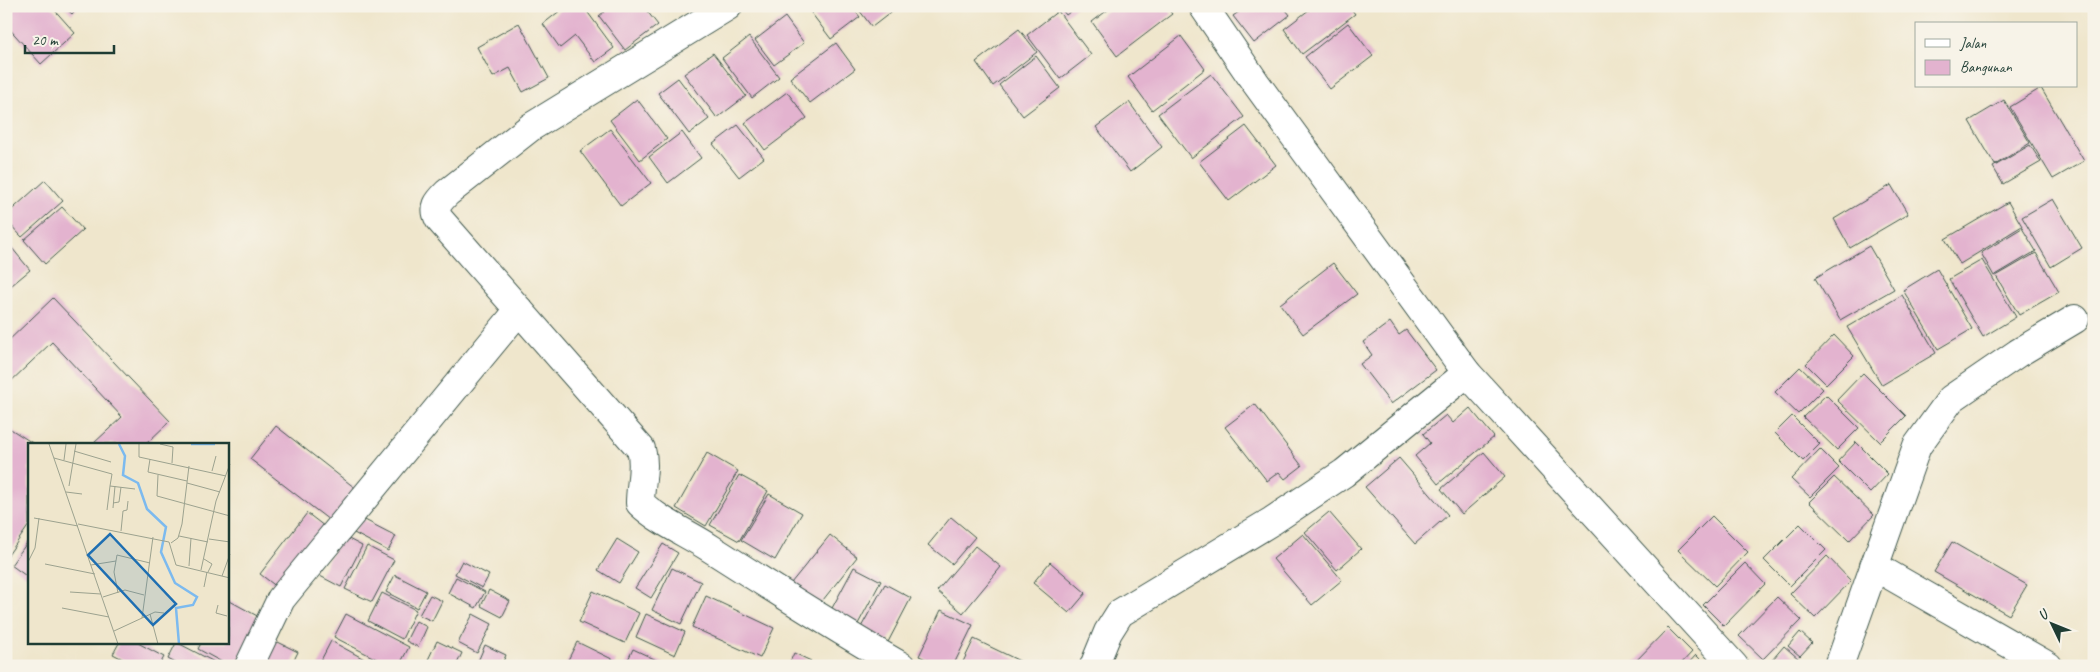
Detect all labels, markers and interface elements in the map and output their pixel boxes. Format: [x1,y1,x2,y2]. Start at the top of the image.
scale bar [25,22,114,54]
legend [1915,22,2078,88]
text: 20 m [32,31,59,50]
text: Jalan [1959,34,1987,53]
text: Bangunan [1960,58,2013,77]
inset map [28,443,229,644]
north arrow [2028,600,2078,650]
text: U [2034,605,2054,624]

